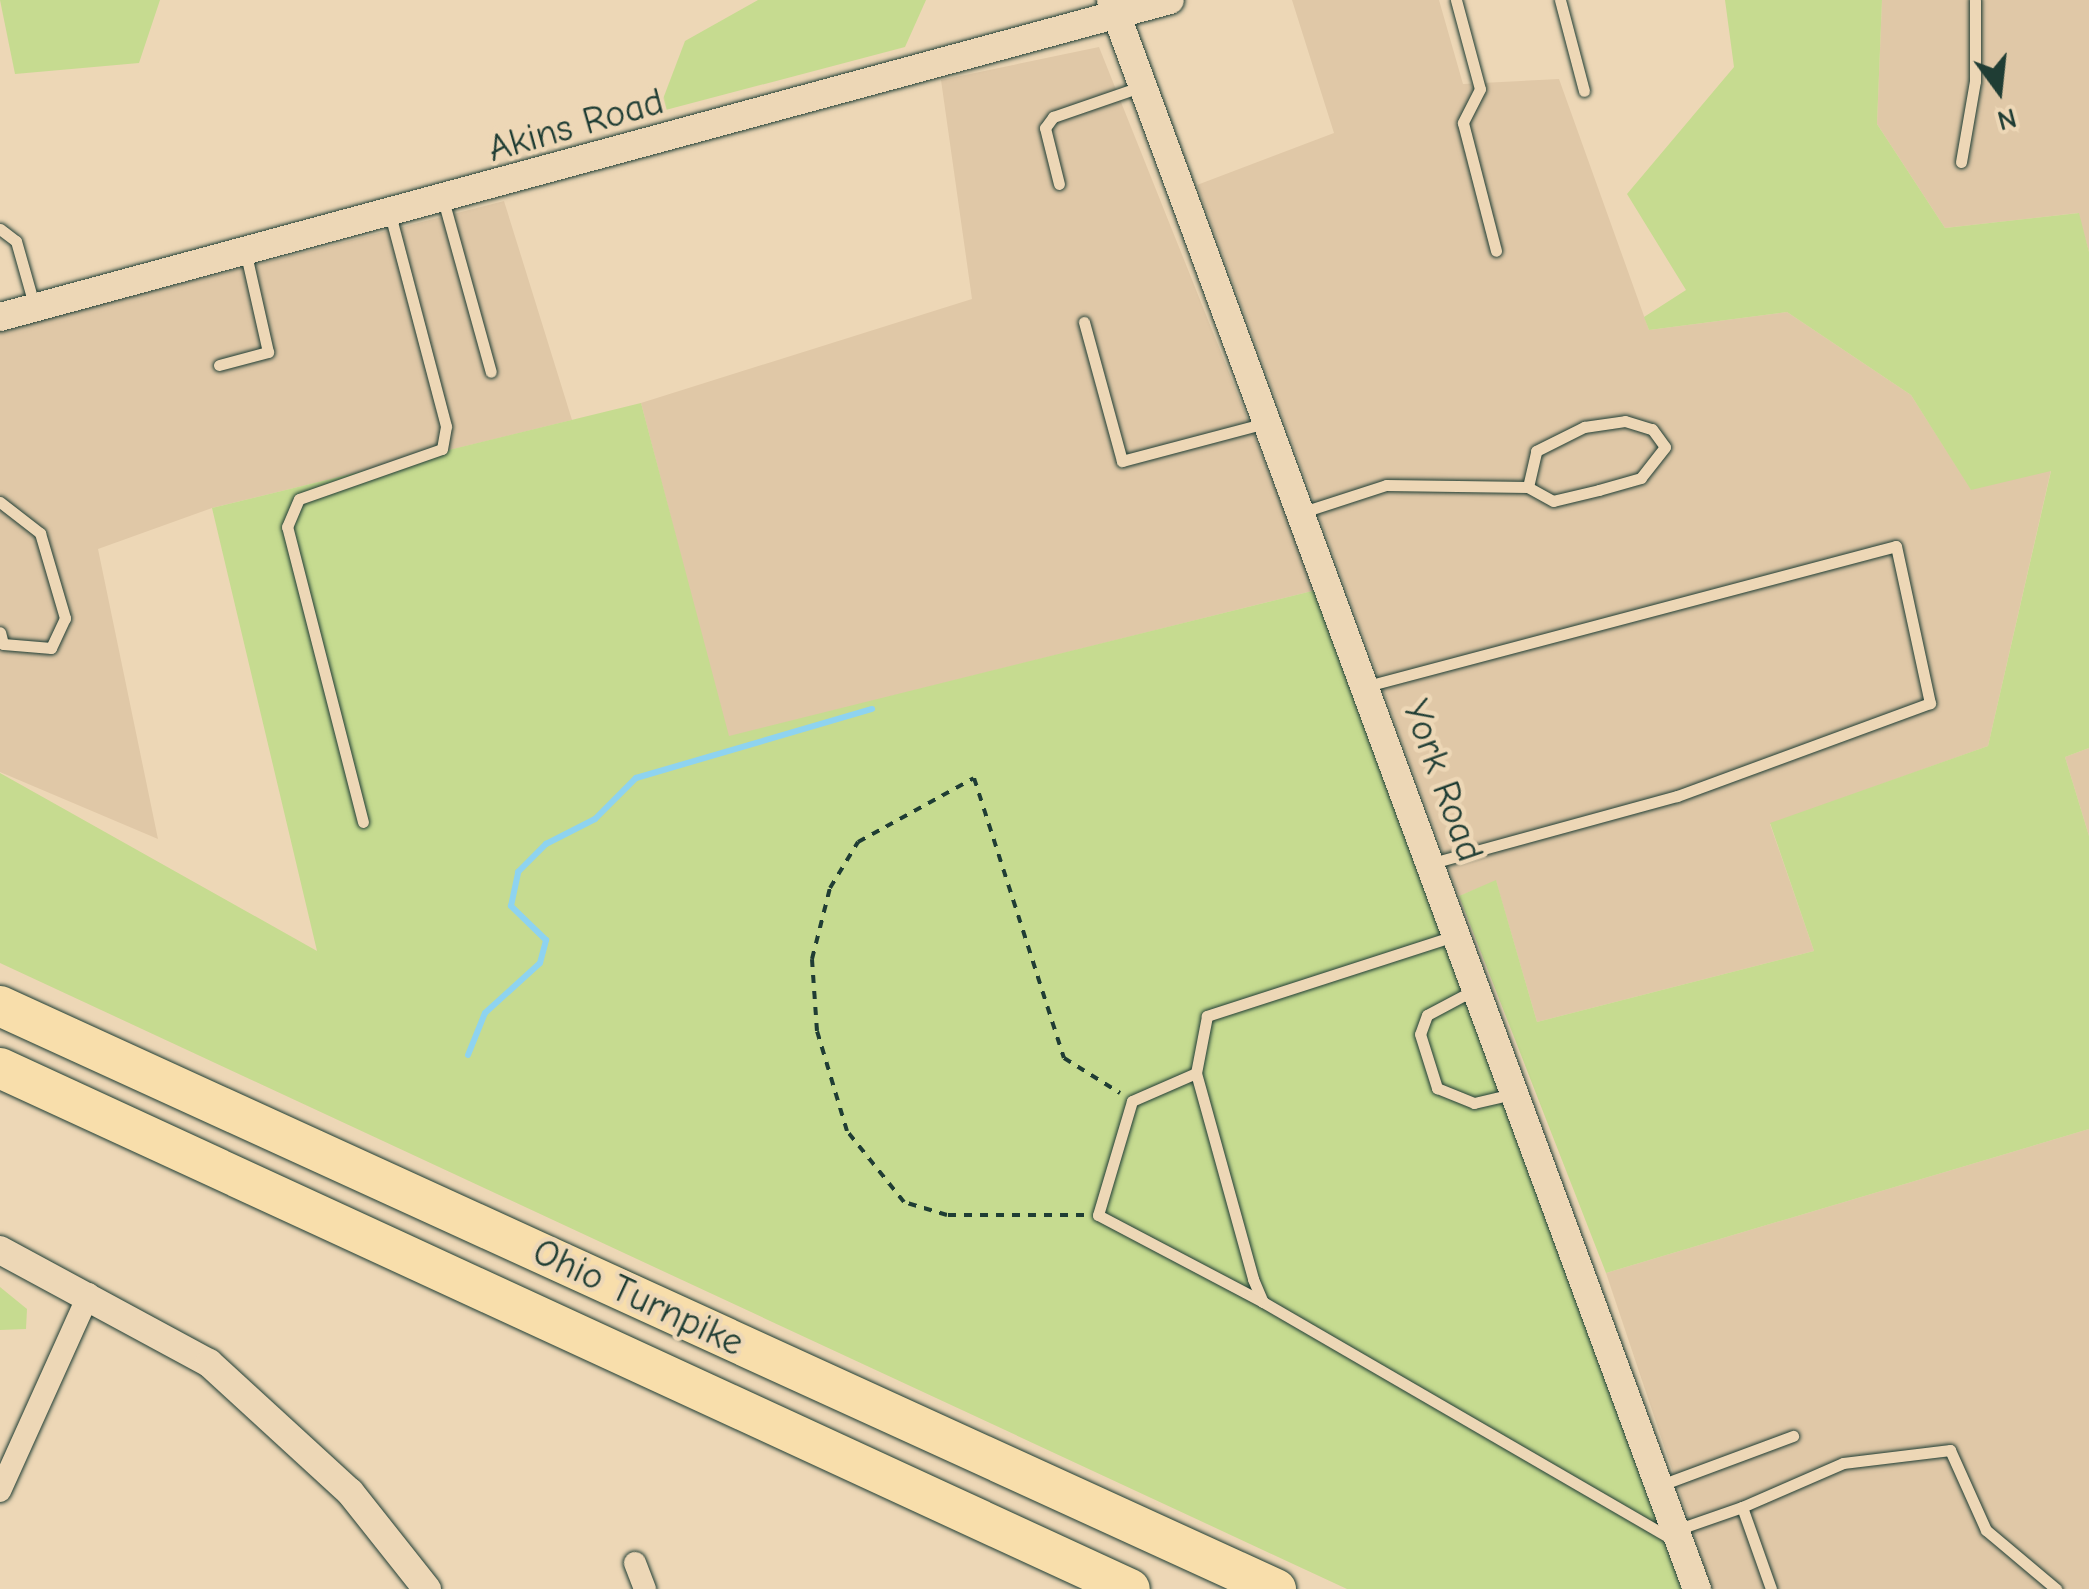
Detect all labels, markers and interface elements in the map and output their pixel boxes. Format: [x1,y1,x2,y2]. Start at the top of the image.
north arrow [1949,40,2049,140]
street label: Akins Road [483,79,669,173]
text: N [1994,101,2020,137]
street label: York Road [1392,694,1492,868]
street label: Ohio Turnpike [525,1229,751,1367]

